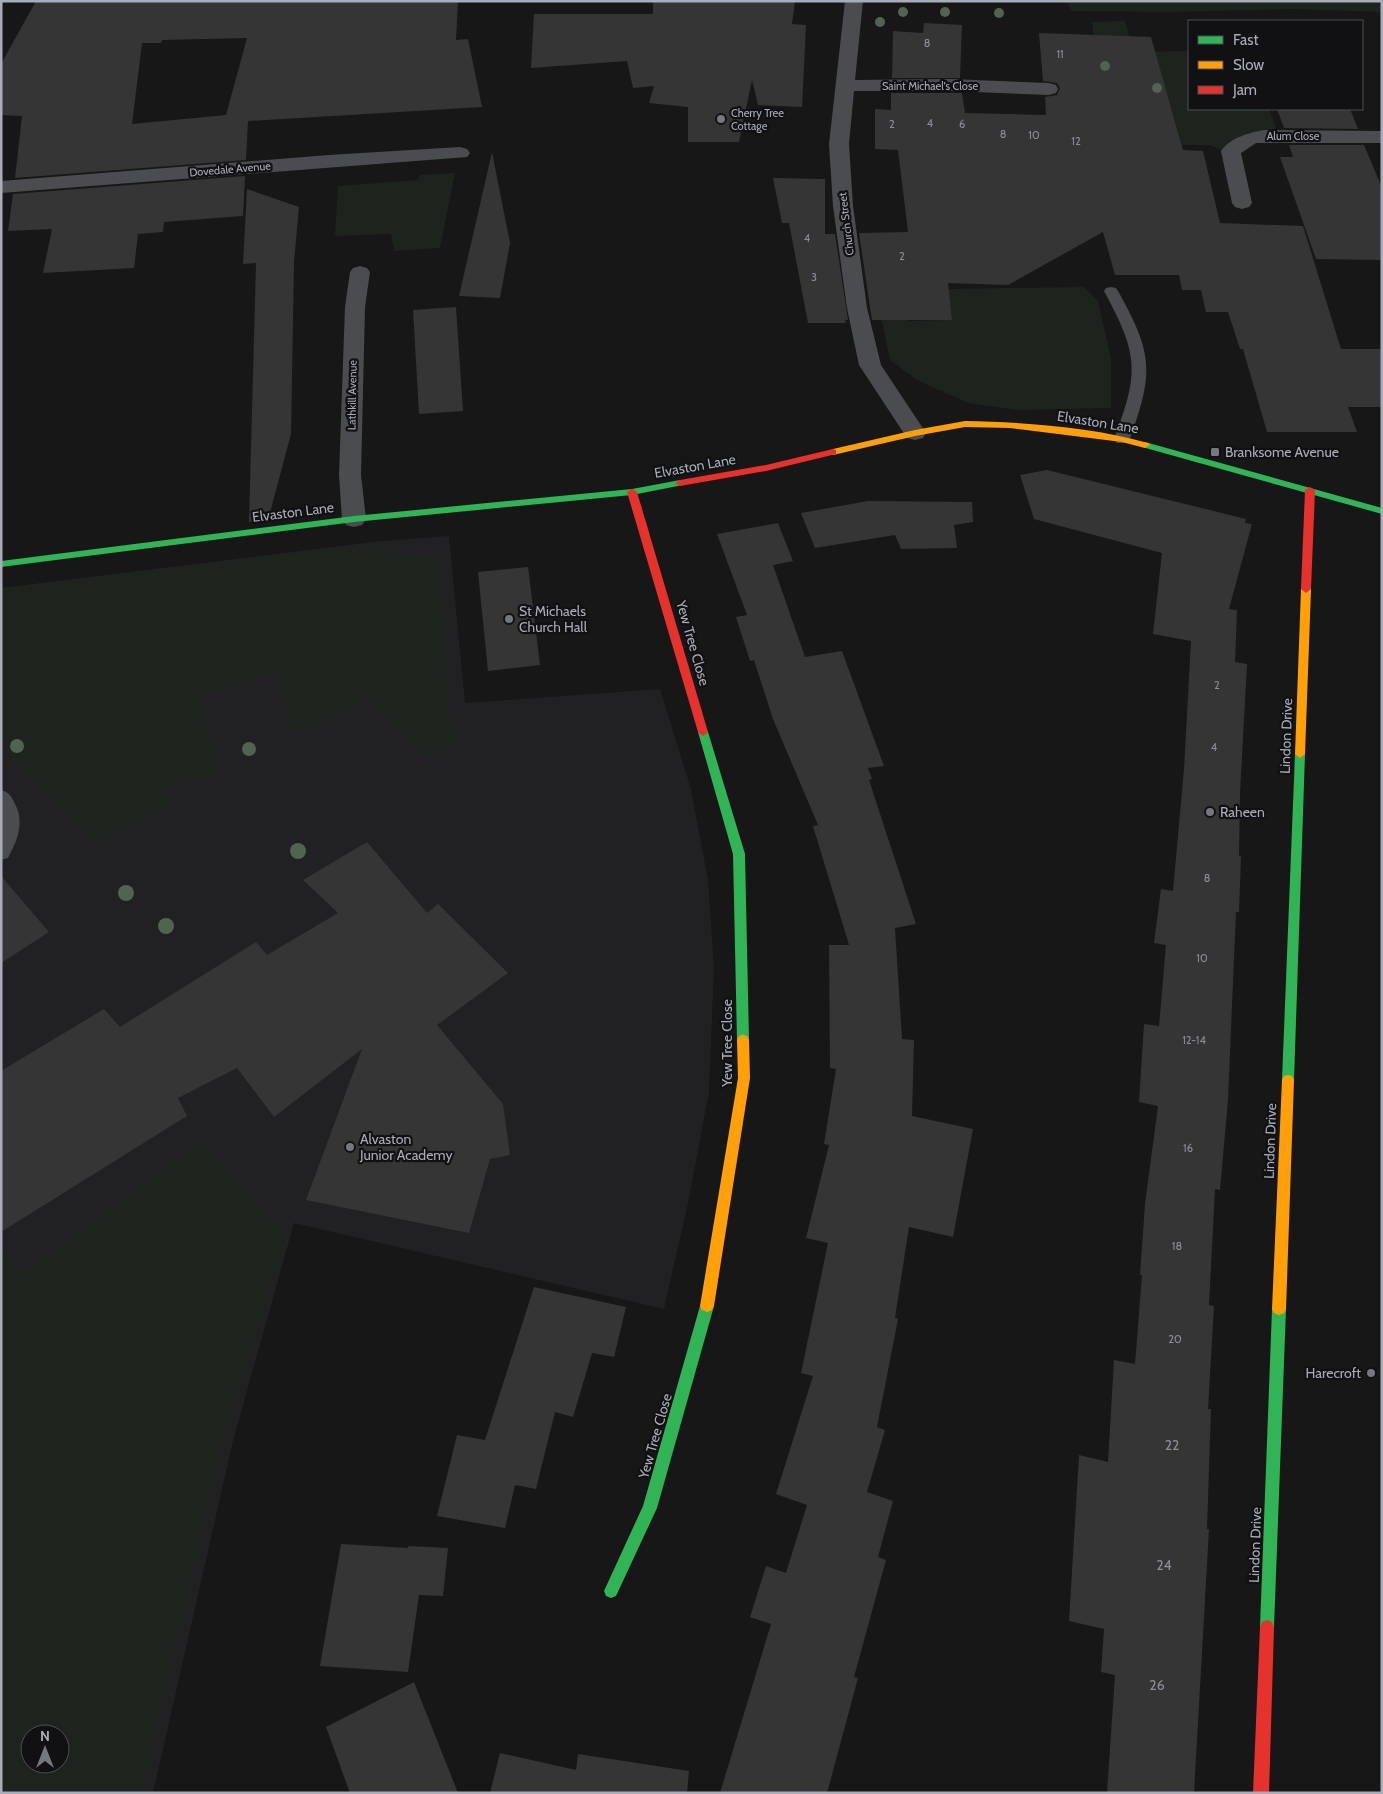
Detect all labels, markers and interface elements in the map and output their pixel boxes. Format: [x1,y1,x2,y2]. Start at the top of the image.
legend [1188,20,1363,110]
text: Fast [1233,31,1258,49]
house number: 8 [924,36,930,50]
house number: 11 [1056,47,1064,61]
text: Slow [1233,56,1264,74]
street label: Saint Michael's Close [882,79,978,93]
text: Jam [1232,81,1257,99]
place label: Cherry Tree Cottage [731,106,784,133]
marker: Cherry Tree Cottage [715,113,727,125]
house number: 4 [927,116,934,130]
house number: 2 [889,117,895,131]
house number: 6 [959,117,965,131]
house number: 8 [1000,127,1006,141]
house number: 10 [1028,128,1040,142]
street label: Alum Close [1267,129,1320,143]
house number: 12 [1071,134,1081,148]
street label: Dovedale Avenue [189,158,272,180]
street label: Church Street [835,191,857,256]
house number: 4 [804,231,811,245]
house number: 2 [899,249,905,263]
house number: 3 [811,270,817,284]
street label: Lathkill Avenue [344,359,360,430]
street label: Elvaston Lane [1056,407,1140,437]
place label: Branksome Avenue [1225,443,1339,461]
marker: Branksome Avenue [1209,446,1221,458]
street label: Elvaston Lane [653,450,737,482]
street label: Elvaston Lane [251,498,335,526]
street label: Yew Tree Close [672,597,714,688]
place label: St Michaels Church Hall [519,602,588,636]
marker: St Michaels Church Hall [503,613,515,625]
house number: 2 [1214,678,1220,692]
street label: Lindon Drive [1276,698,1296,774]
house number: 4 [1211,740,1218,754]
place label: Raheen [1220,803,1265,821]
marker: Raheen [1204,806,1216,818]
house number: 8 [1204,871,1210,885]
house number: 10 [1196,951,1208,965]
street label: Yew Tree Close [718,999,736,1088]
house number: 12-14 [1182,1033,1206,1047]
street label: Lindon Drive [1260,1103,1280,1179]
place label: Alvaston Junior Academy [359,1130,452,1164]
marker: Alvaston Junior Academy [344,1141,356,1153]
house number: 16 [1183,1141,1193,1155]
house number: 18 [1172,1239,1182,1253]
house number: 20 [1168,1332,1182,1346]
place label: Harecroft [1306,1364,1361,1382]
marker: Harecroft [1365,1367,1377,1379]
street label: Yew Tree Close [634,1391,676,1482]
house number: 22 [1165,1436,1179,1454]
street label: Lindon Drive [1245,1507,1265,1583]
house number: 24 [1156,1556,1172,1574]
house number: 26 [1149,1676,1165,1694]
north arrow [20,1724,70,1774]
text: N [40,1727,50,1745]

